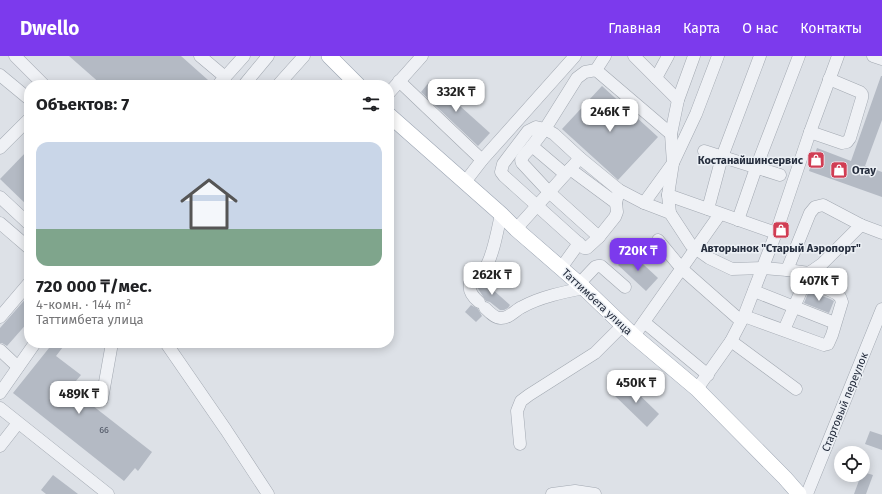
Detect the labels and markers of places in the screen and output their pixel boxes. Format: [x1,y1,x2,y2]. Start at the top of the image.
pin: 332K ₸ [423,79,489,113]
pin: 246K ₸ [577,99,643,133]
shop icon: Костанайшинсервис [806,150,826,170]
place label: Костанайшинсервис [698,154,804,167]
shop icon: Отау [829,160,849,180]
place label: Отау [852,164,876,177]
shop icon: Авторынок "Старый Аэропорт" [771,220,791,240]
pin: 720K ₸ [605,238,671,272]
place label: Авторынок "Старый Аэропорт" [700,242,861,255]
pin: 262K ₸ [459,262,525,296]
pin: 407K ₸ [786,268,852,302]
pin: 450K ₸ [603,370,669,404]
pin: 489K ₸ [46,381,112,415]

